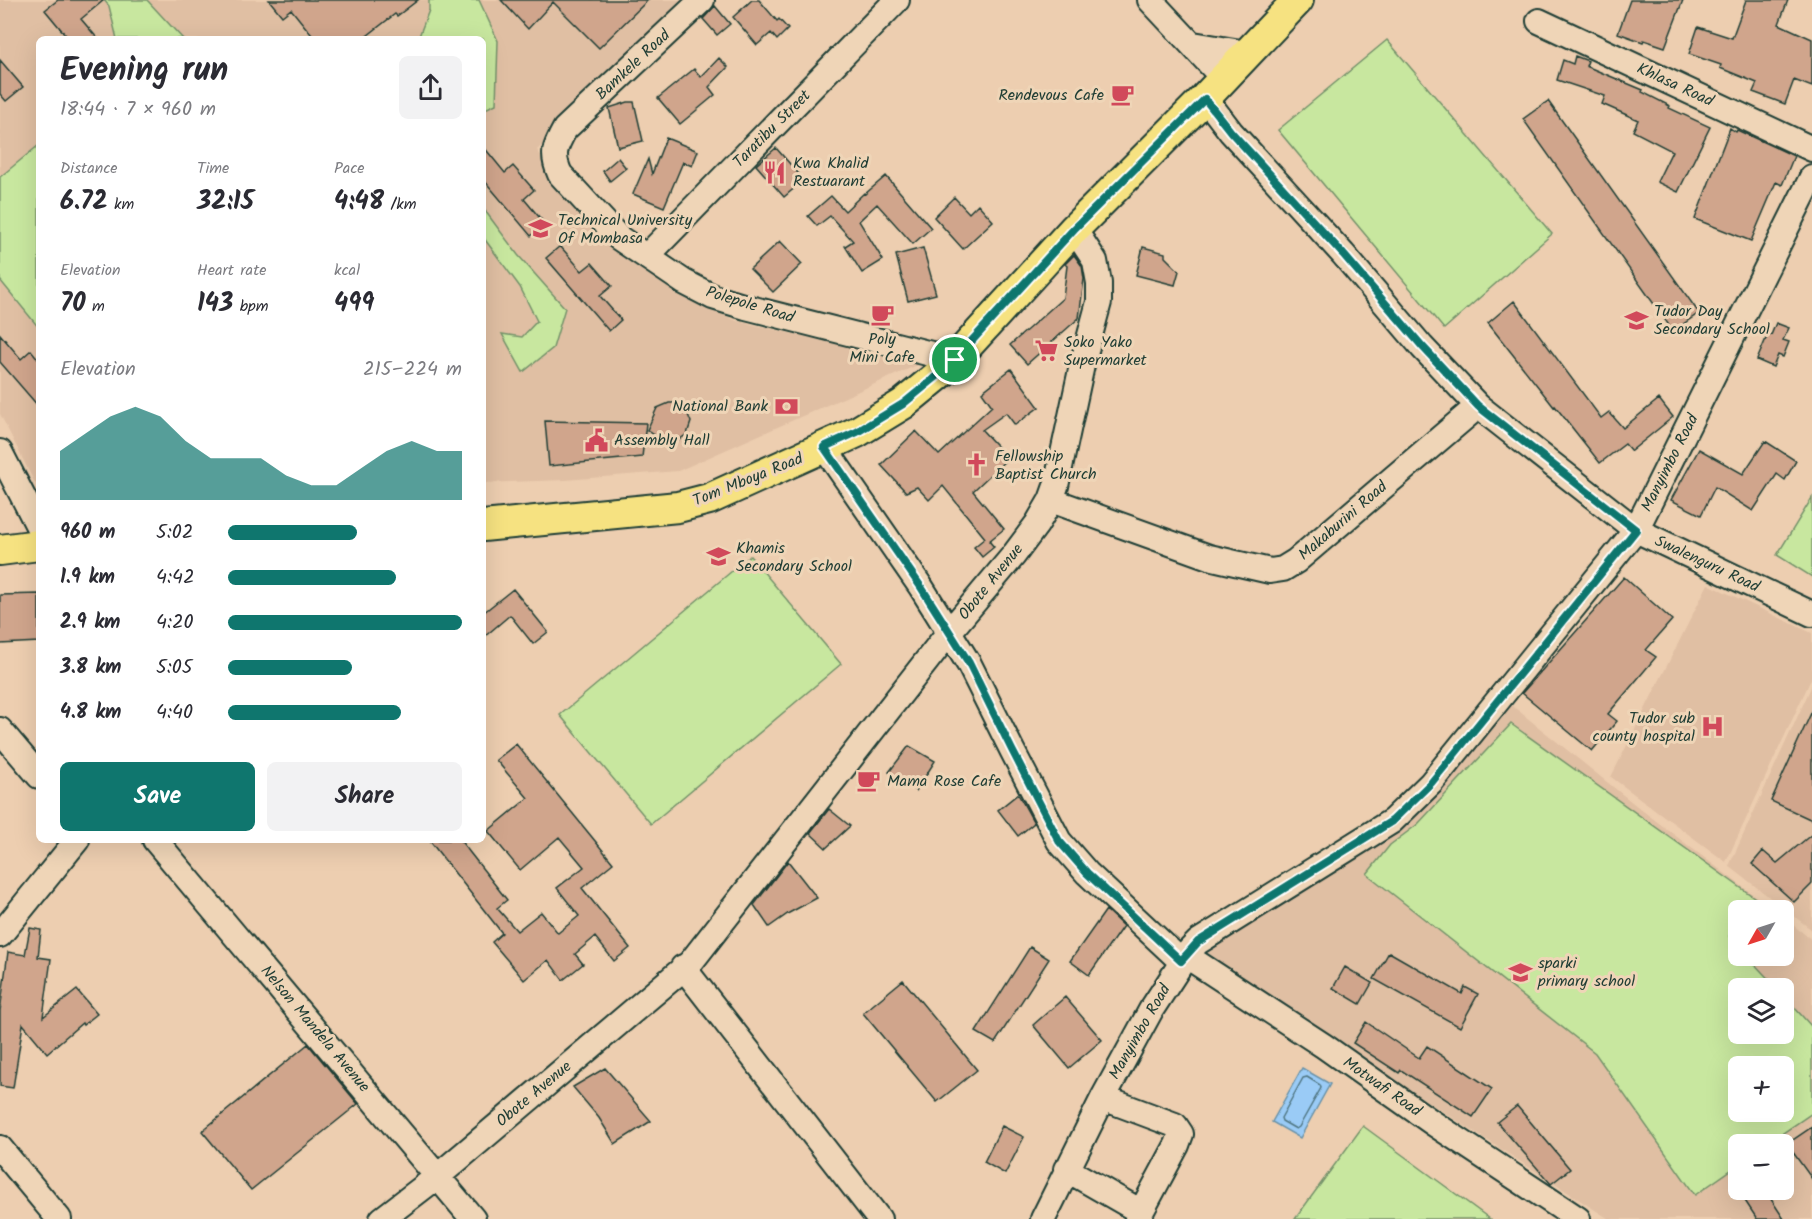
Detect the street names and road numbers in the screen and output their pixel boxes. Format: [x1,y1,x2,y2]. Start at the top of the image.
street label: Bamkele Road [590,23,677,106]
street label: Khlasa Road [1632,56,1718,114]
street label: Taratibu Street [727,84,817,174]
street label: Polepole Road [703,280,798,331]
street label: Manyimbo Road [1635,409,1706,516]
street label: Tom Mboya Road [689,446,808,513]
street label: Makaburini Road [1293,474,1394,567]
street label: Swalenguru Road [1650,529,1764,600]
street label: Obote Avenue [952,538,1030,626]
street label: Nelson Mandela Avenue [254,960,376,1098]
street label: Manyimbo Road [1102,979,1178,1085]
street label: Motwafi Road [1337,1051,1427,1124]
street label: Obote Avenue [491,1055,577,1133]

